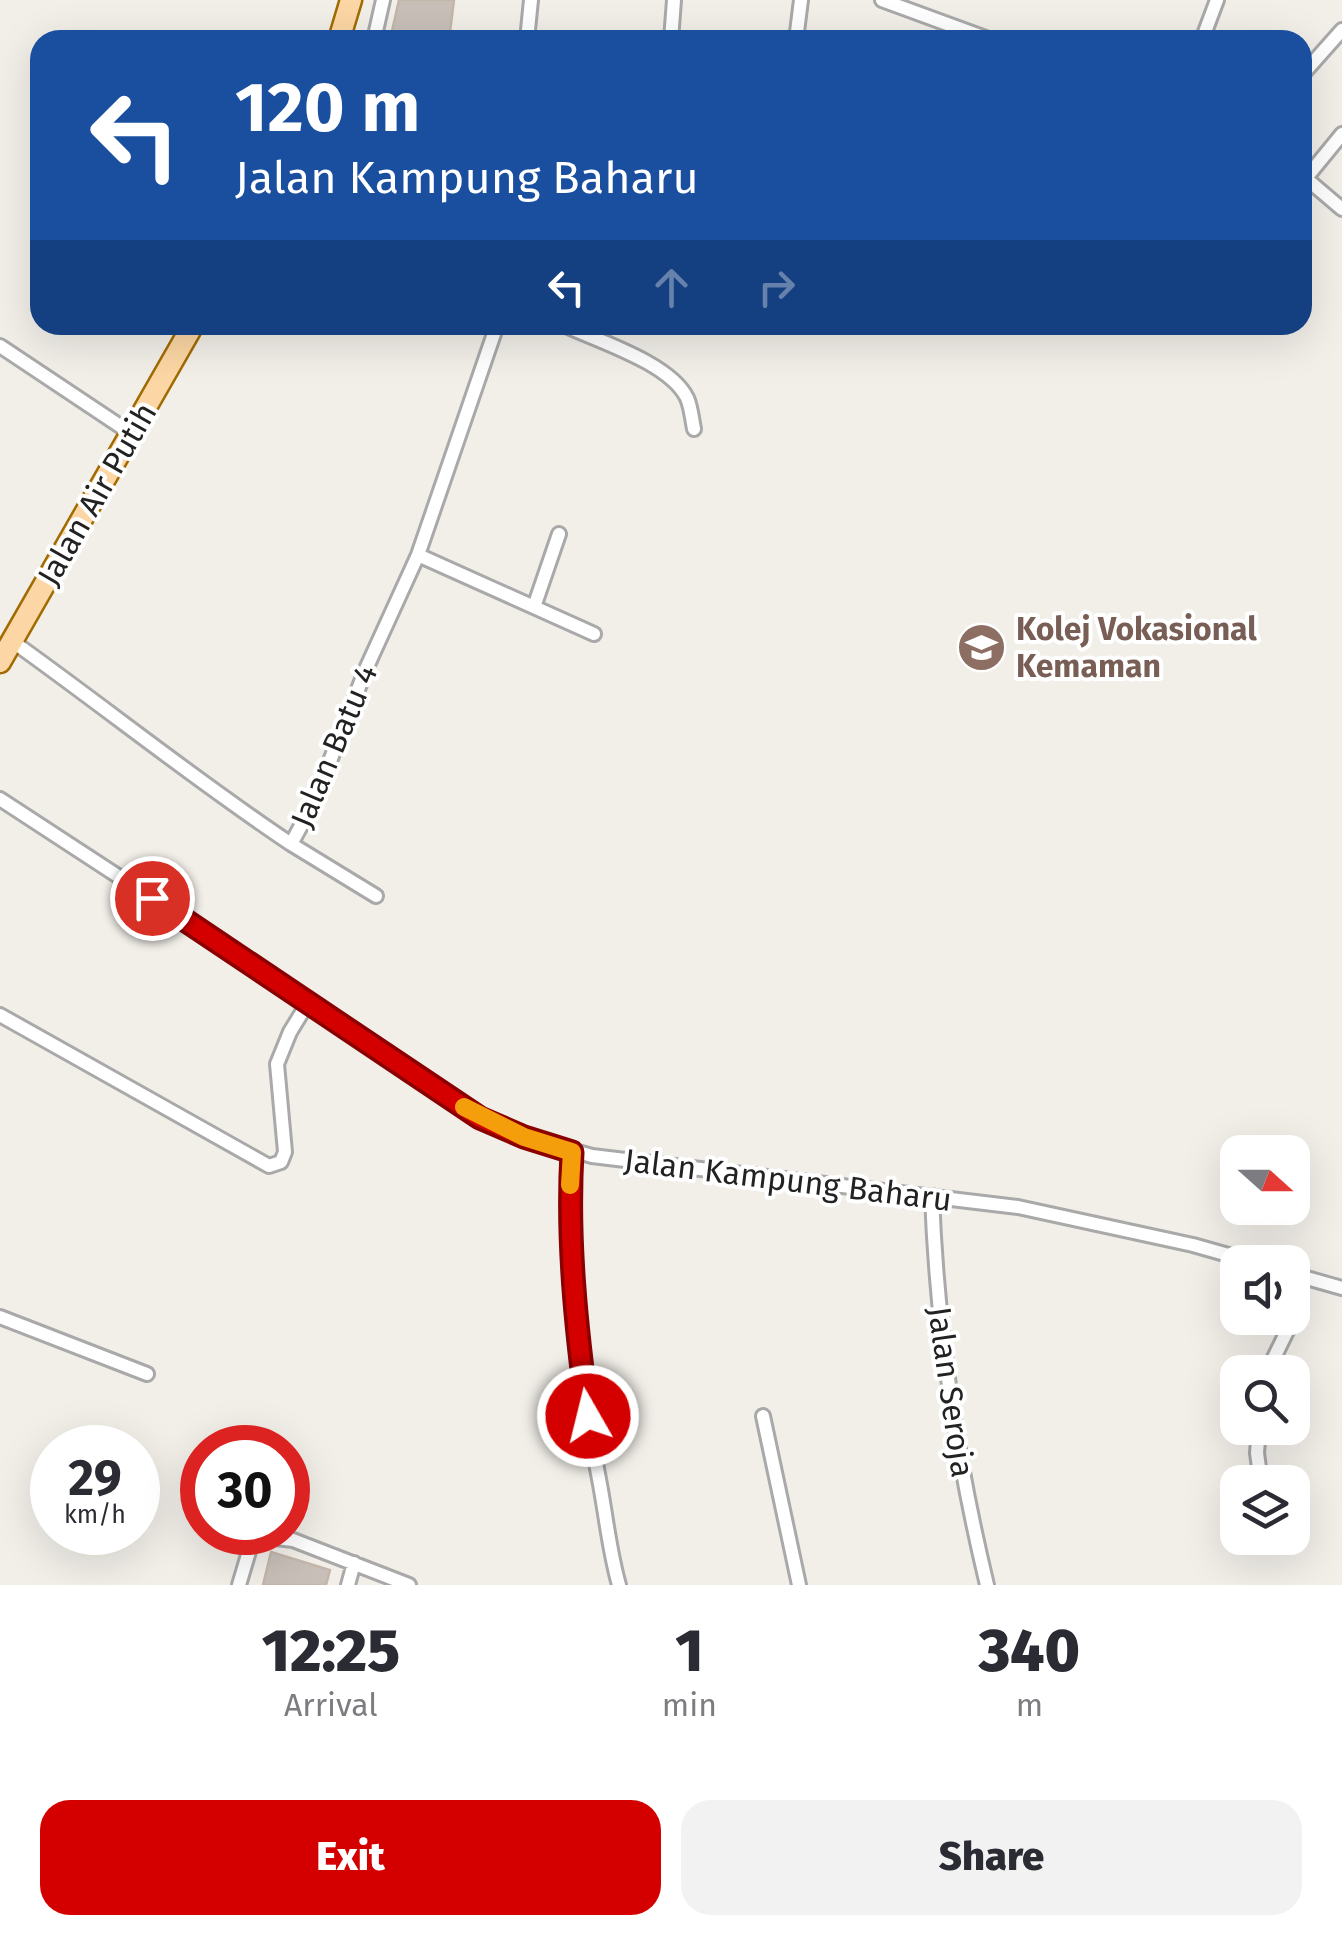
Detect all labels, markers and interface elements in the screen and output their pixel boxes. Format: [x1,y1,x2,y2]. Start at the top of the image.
text: 120 m [235,66,420,150]
icon: left [70,70,200,200]
text: Jalan Kampung Baharu [235,151,699,205]
icon: left [539,260,594,315]
icon: ahead [644,260,699,315]
icon: right [749,260,804,315]
street label: Jalan Air Putih [29,396,165,592]
place label: Kolej Vokasional Kemaman [1016,610,1257,685]
school or university icon: Kolej Vokasional Kemaman [955,621,1007,673]
street label: Jalan Batu 4 [283,659,385,833]
pin [110,856,195,941]
icon: arrive [125,871,180,926]
north arrow [1220,1135,1310,1225]
map controls [1220,1135,1310,1555]
street label: Jalan Kampung Baharu [622,1141,954,1219]
button: sound [1220,1245,1310,1335]
street label: Jalan Seroja [920,1304,982,1480]
button: search [1220,1355,1310,1445]
position arrow [536,1364,640,1468]
speed limit sign: 30 [180,1425,310,1555]
text: 29 [68,1448,122,1508]
button: layers [1220,1465,1310,1555]
text: km/h [64,1500,126,1530]
text: 12:25 [262,1615,400,1687]
text: 1 [675,1615,704,1687]
text: 340 [979,1615,1080,1687]
text: Arrival [284,1686,378,1724]
text: min [662,1686,717,1724]
text: m [1016,1686,1043,1724]
button: Exit [40,1800,661,1915]
button: Share [681,1800,1302,1915]

